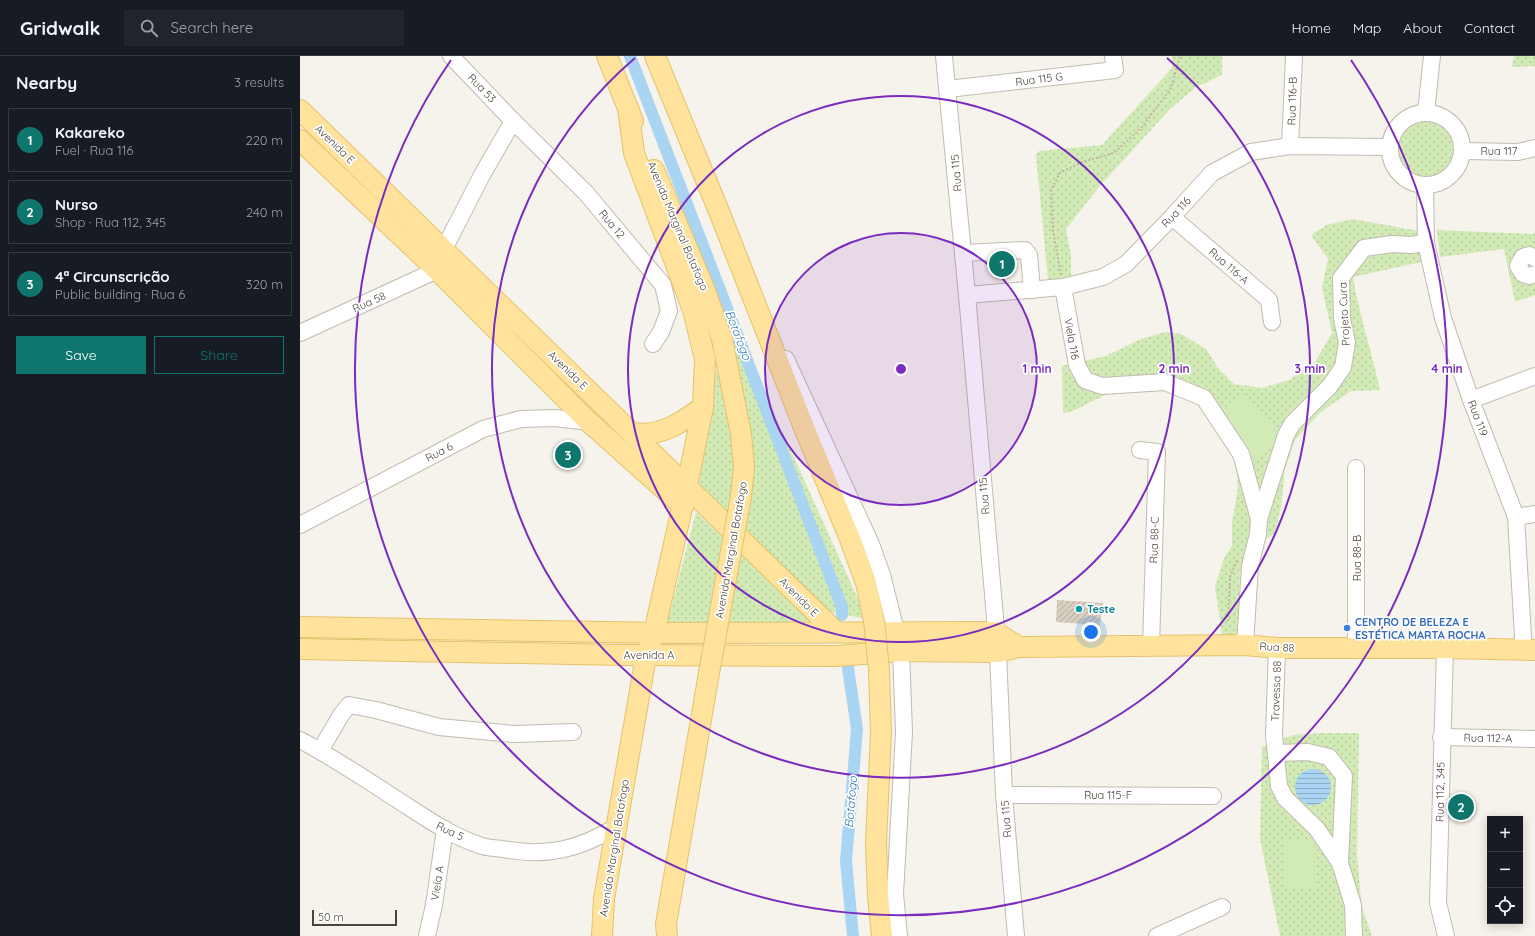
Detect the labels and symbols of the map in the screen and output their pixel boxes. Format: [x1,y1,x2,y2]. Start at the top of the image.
street label: Rua 115 G [1014,69,1064,89]
street label: Rua 53 [465,71,499,106]
street label: Rua 116-B [1284,76,1300,126]
street label: Avenida E [312,122,358,166]
street label: Rua 117 [1481,144,1518,158]
street label: Rua 115 [947,154,965,192]
street label: Avenida Marginal Botafogo [644,159,712,293]
street label: Rua 116 [1158,194,1194,230]
street label: Rua 12 [596,207,628,241]
street label: Rua 116-A [1206,245,1252,287]
pin: 1 [989,249,1015,279]
street label: Projeto Cura [1335,282,1353,346]
street label: Rua 58 [350,288,388,316]
water label: Botafogo [722,308,755,362]
street label: Viela 116 [1061,317,1083,361]
street label: Avenida E [545,348,591,392]
text: 1 min [1022,361,1052,376]
text: 2 min [1158,361,1190,376]
text: 3 min [1295,361,1325,376]
text: 4 min [1431,361,1463,376]
centre of rings [894,362,908,376]
street label: Rua 119 [1465,398,1491,438]
street label: Rua 6 [423,439,455,465]
pin: 3 [555,440,581,470]
street label: Rua 115 [975,477,993,515]
street label: Avenida Marginal Botafogo [712,480,750,620]
street label: Rua 88-C [1146,516,1162,564]
street label: Rua 88-B [1350,535,1364,581]
street label: Avenida E [776,574,822,620]
place label: Teste [1087,602,1116,616]
marker: Teste [1074,604,1084,614]
place label: CENTRO DE BELEZA E ESTÉTICA MARTA ROCHA [1355,615,1485,642]
your location [1081,622,1101,642]
marker: CENTRO DE BELEZA E ESTÉTICA MARTA ROCHA [1342,623,1352,633]
street label: Rua 88 [1259,639,1295,655]
street label: Avenida A [624,648,674,662]
street label: Travessa 88 [1268,660,1284,722]
street label: Rua 112-A [1463,731,1513,745]
street label: Rua 112, 345 [1432,762,1448,822]
water label: Botafogo [841,775,860,829]
street label: Avenida Marginal Botafogo [596,778,632,918]
street label: Rua 115-F [1084,788,1132,802]
pin: 2 [1448,792,1474,822]
street label: Rua 115 [998,800,1014,838]
street label: Rua 5 [434,818,466,844]
street label: Viela A [427,865,447,901]
scale bar [312,908,397,927]

